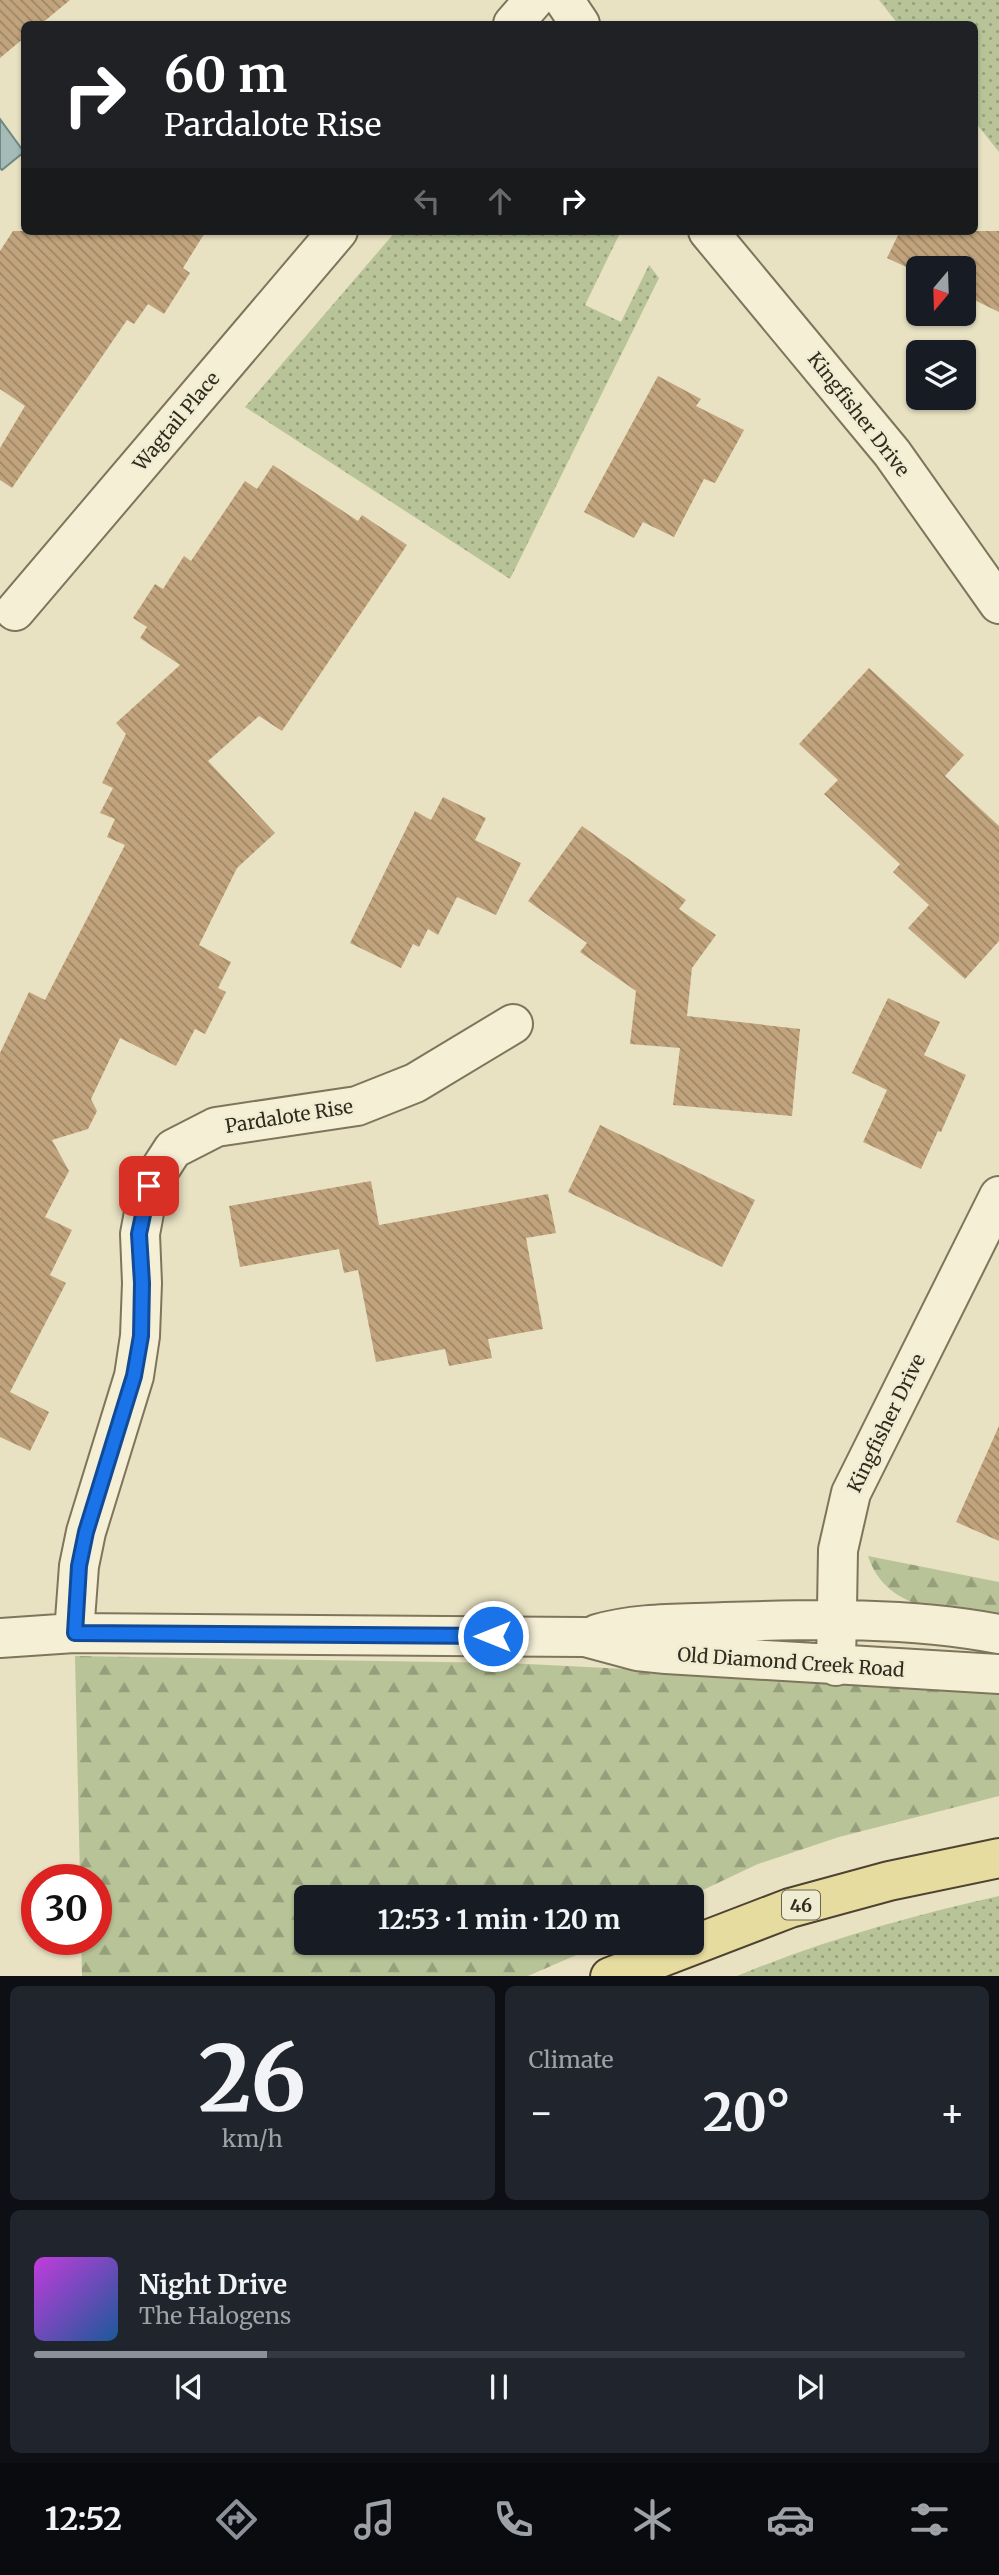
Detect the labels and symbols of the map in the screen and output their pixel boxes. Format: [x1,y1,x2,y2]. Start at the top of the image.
north arrow [906,256,976,326]
street label: Kingfisher Drive [803,347,915,481]
street label: Wagtail Place [127,367,224,476]
street label: Pardalote Rise [223,1094,355,1138]
pin [119,1156,179,1216]
street label: Kingfisher Drive [842,1350,930,1496]
position arrow [456,1599,530,1673]
street label: Old Diamond Creek Road [677,1642,905,1682]
speed limit sign: 30 [21,1864,112,1955]
road number: 46 [782,1891,820,1920]

